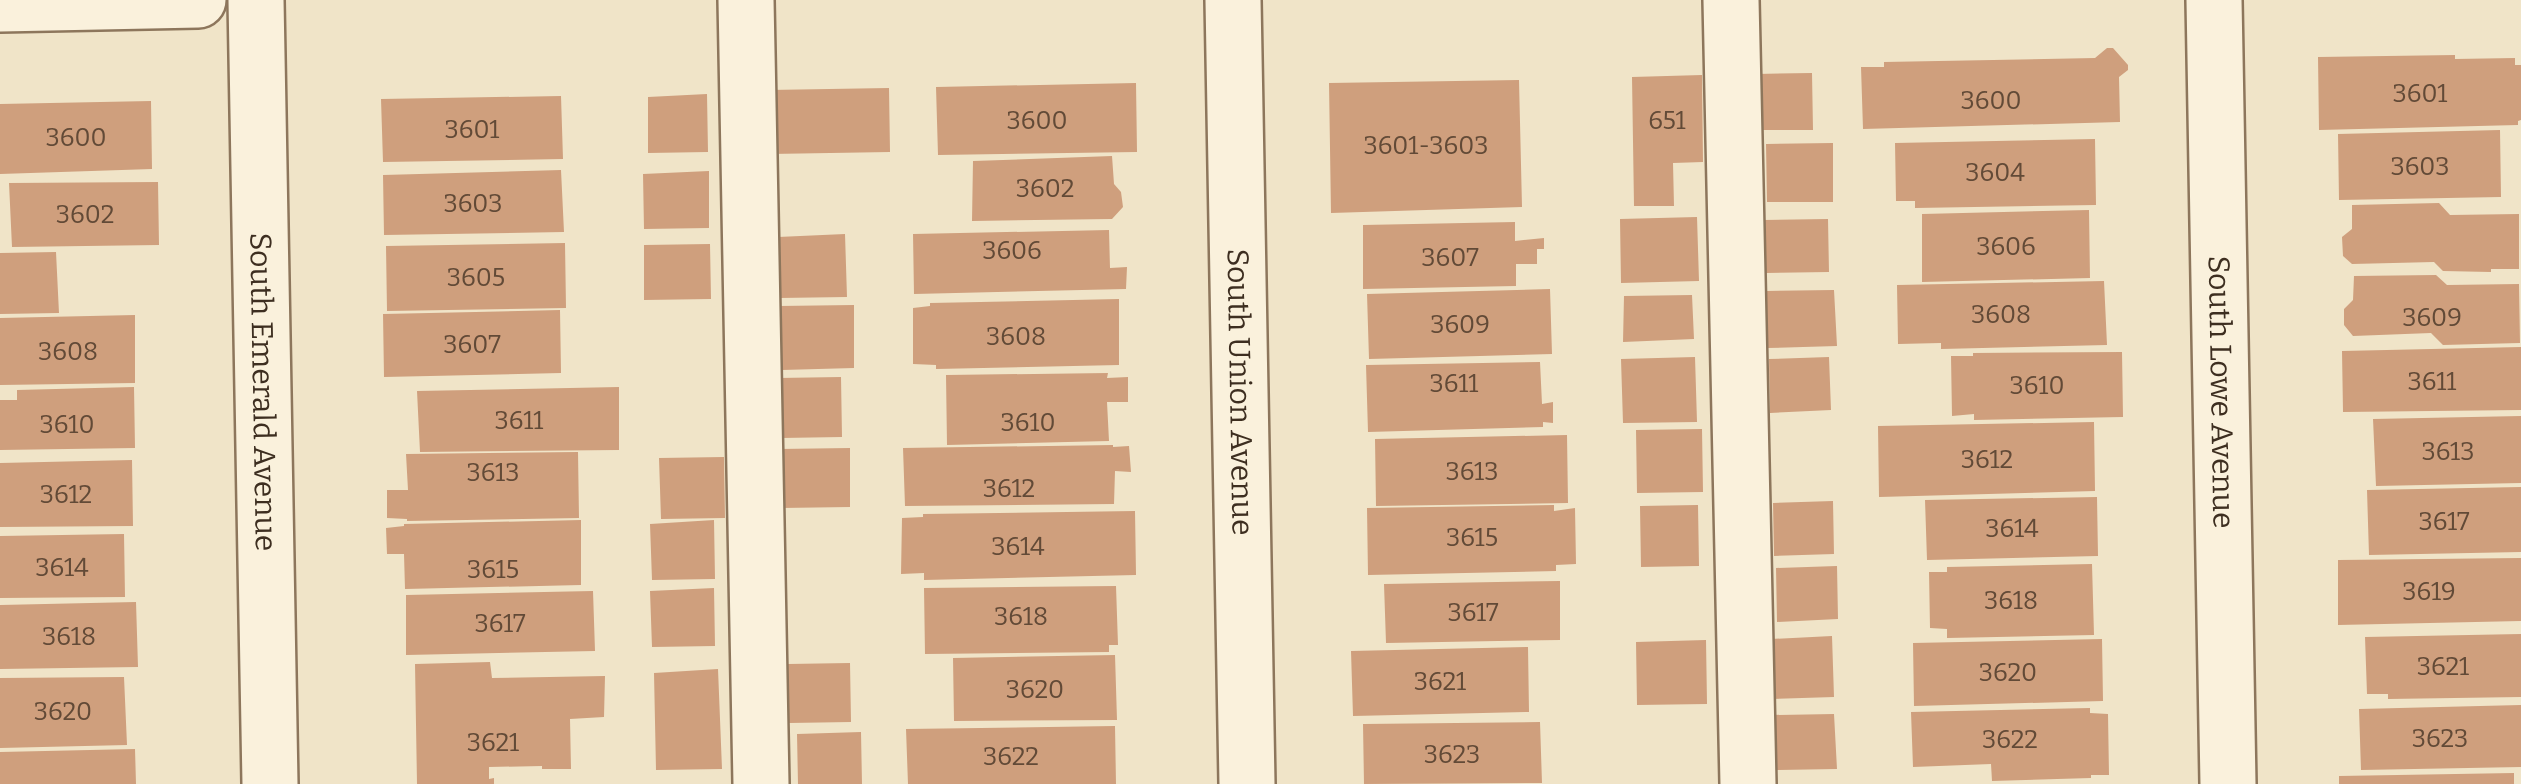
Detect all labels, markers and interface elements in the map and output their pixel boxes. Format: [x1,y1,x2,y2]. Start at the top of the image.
house number: 3601 [2392,79,2448,109]
house number: 3600 [1961,86,2021,116]
house number: 3600 [1007,106,1067,136]
house number: 651 [1648,106,1686,136]
house number: 3601 [444,115,500,145]
house number: 3600 [46,123,106,153]
house number: 3601-3603 [1363,131,1489,161]
house number: 3603 [2390,152,2450,182]
house number: 3604 [1965,158,2025,188]
house number: 3602 [1016,174,1074,204]
house number: 3603 [443,189,503,219]
house number: 3602 [56,200,114,230]
street label: South Emerald Avenue [242,232,284,552]
house number: 3606 [1976,232,2036,262]
house number: 3606 [982,236,1042,266]
house number: 3607 [1421,243,1479,273]
street label: South Union Avenue [1219,248,1261,536]
street label: South Lowe Avenue [2201,255,2241,529]
house number: 3605 [447,263,505,293]
house number: 3608 [1971,300,2031,330]
house number: 3609 [2402,303,2462,333]
house number: 3609 [1430,310,1490,340]
house number: 3608 [986,322,1046,352]
house number: 3607 [443,330,501,360]
house number: 3608 [38,337,98,367]
house number: 3611 [2408,367,2456,397]
house number: 3611 [1430,369,1478,399]
house number: 3610 [2010,371,2064,401]
house number: 3611 [495,406,543,436]
house number: 3610 [1001,408,1055,438]
house number: 3610 [40,410,94,440]
house number: 3613 [2421,437,2475,467]
house number: 3612 [1961,445,2013,475]
house number: 3613 [1445,457,1499,487]
house number: 3613 [466,458,520,488]
house number: 3612 [983,474,1035,504]
house number: 3612 [40,480,92,510]
house number: 3617 [2418,507,2470,537]
house number: 3614 [1985,514,2039,544]
house number: 3615 [1446,523,1498,553]
house number: 3614 [991,532,1045,562]
house number: 3614 [35,553,89,583]
house number: 3615 [467,555,519,585]
house number: 3619 [2402,577,2456,607]
house number: 3618 [1984,586,2038,616]
house number: 3617 [1447,598,1499,628]
house number: 3618 [994,602,1048,632]
house number: 3617 [474,609,526,639]
house number: 3618 [42,622,96,652]
house number: 3621 [2417,652,2469,682]
house number: 3620 [1979,658,2037,688]
house number: 3621 [1414,667,1466,697]
house number: 3620 [1006,675,1064,705]
house number: 3620 [34,697,92,727]
house number: 3623 [2412,724,2468,754]
house number: 3622 [1982,725,2038,755]
house number: 3621 [467,728,519,758]
house number: 3623 [1424,740,1480,770]
house number: 3622 [983,742,1039,772]

